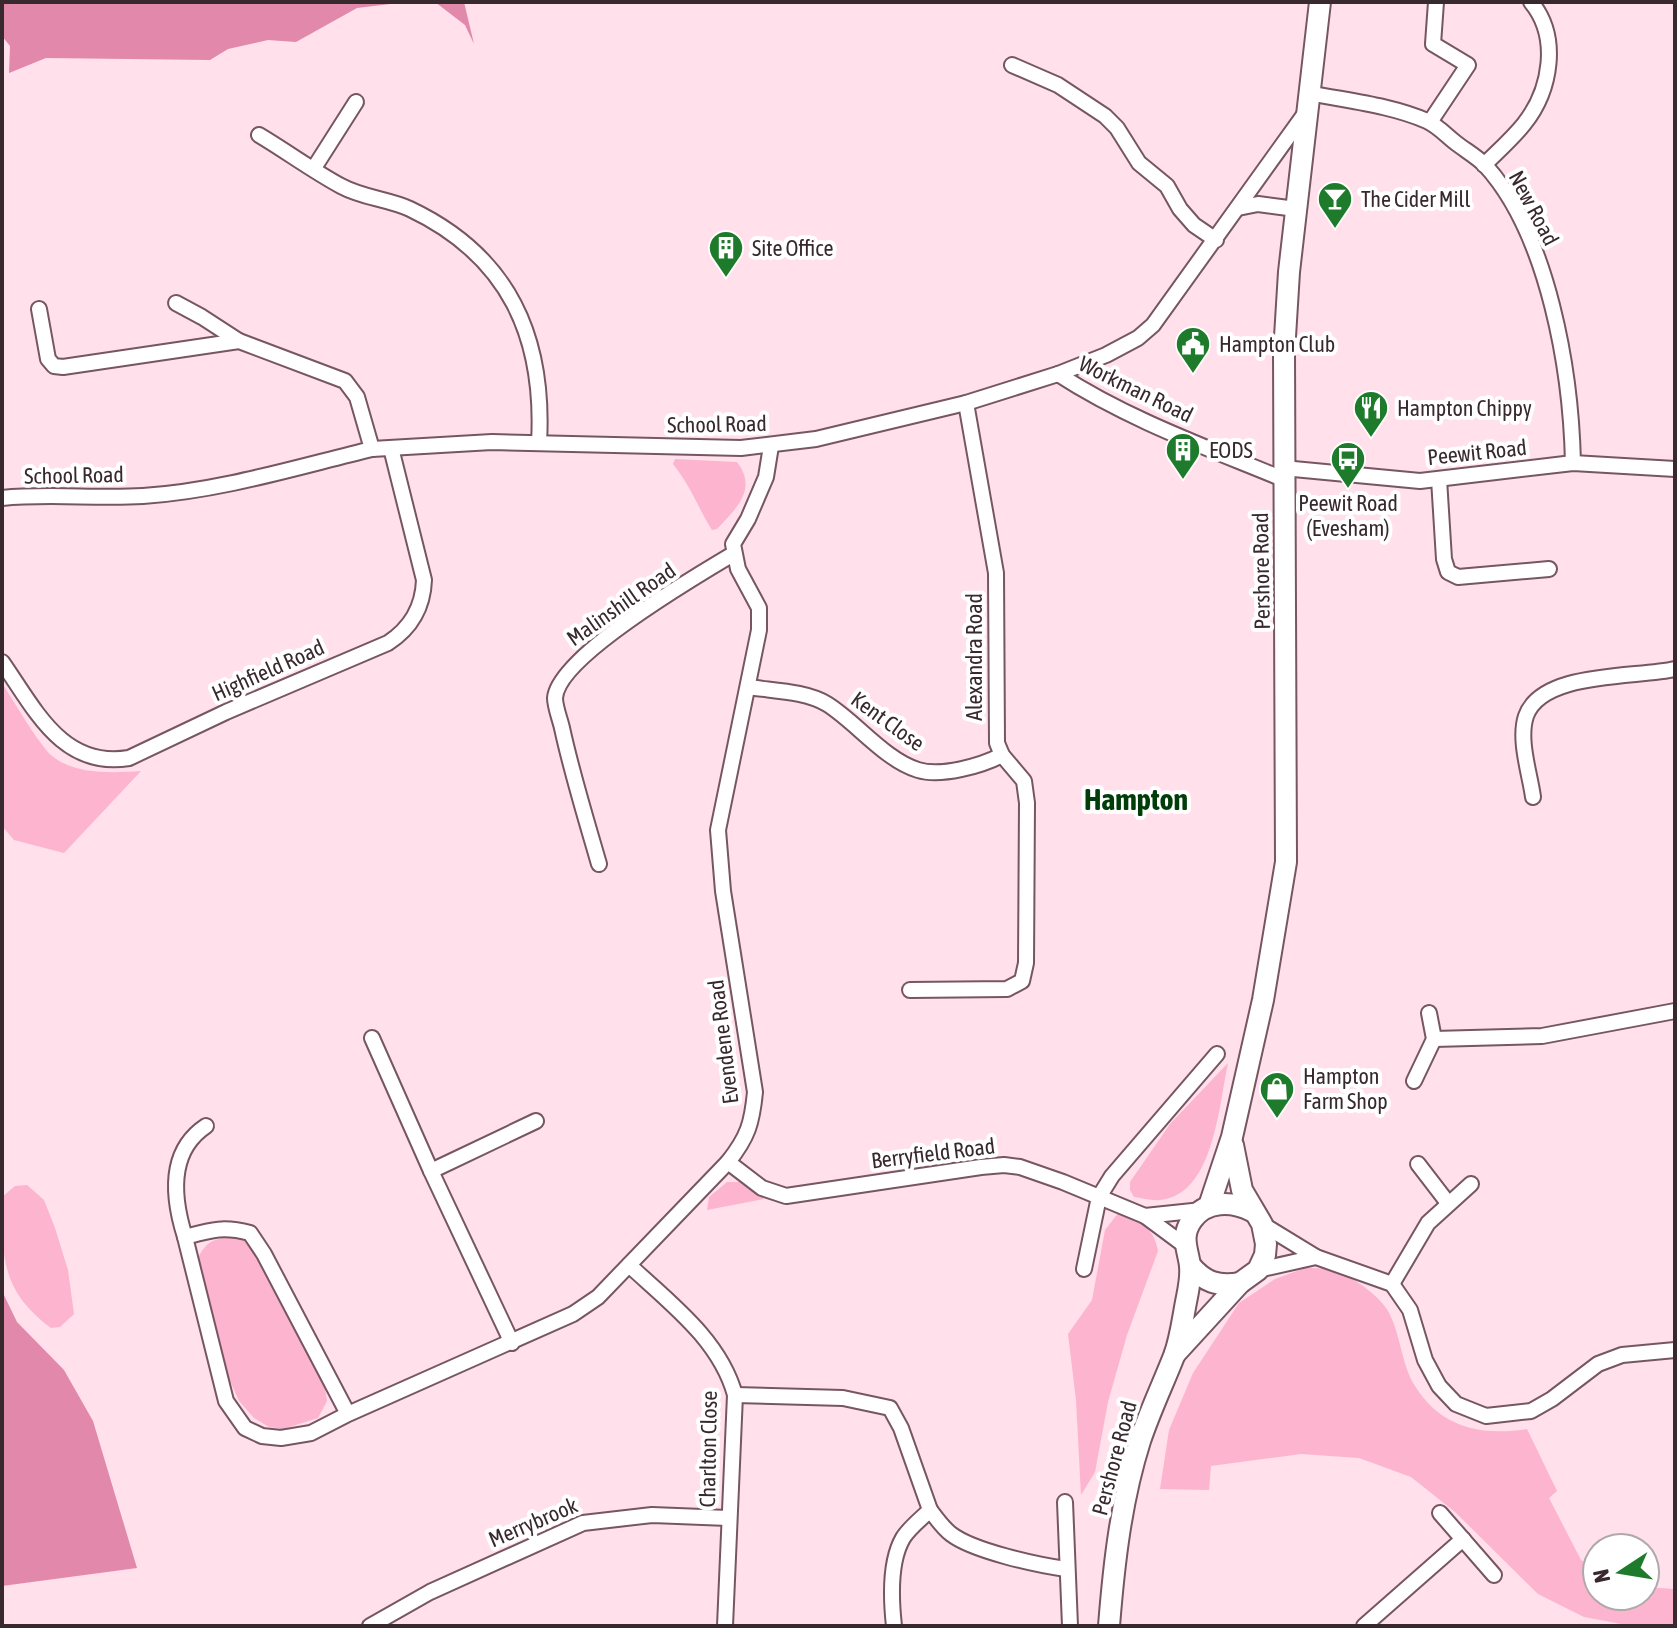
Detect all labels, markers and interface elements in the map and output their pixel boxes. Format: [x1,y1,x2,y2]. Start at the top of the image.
street label: New Road [1504,166,1564,250]
bar icon: The Cider Mill [1316,180,1354,230]
place label: The Cider Mill [1361,186,1470,212]
building icon: Site Office [707,229,745,279]
place label: Site Office [752,235,833,261]
public building icon: Hampton Club [1174,325,1212,375]
place label: Hampton Club [1219,331,1335,357]
street label: Workman Road [1075,350,1197,428]
restaurant icon: Hampton Chippy [1352,389,1390,439]
place label: Hampton Chippy [1397,395,1532,421]
street label: School Road [667,410,767,438]
building icon: EODS [1164,431,1202,481]
street label: Peewit Road [1426,434,1528,470]
place label: EODS [1209,437,1253,463]
bus stop icon: Peewit Road (Evesham) [1329,440,1367,490]
street label: School Road [24,461,124,489]
place label: Peewit Road (Evesham) [1298,490,1398,541]
street label: Pershore Road [1247,512,1275,630]
street label: Malinshill Road [562,557,680,651]
street label: Alexandra Road [961,593,987,721]
street label: Highfield Road [208,634,328,706]
street label: Kent Close [846,686,930,756]
district label: Hampton [1084,782,1188,816]
street label: Evendene Road [702,978,744,1106]
place label: Hampton Farm Shop [1303,1063,1388,1114]
shop icon: Hampton Farm Shop [1258,1070,1296,1120]
street label: Berryfield Road [870,1133,996,1173]
street label: Charlton Close [694,1390,722,1508]
street label: Pershore Road [1086,1398,1142,1518]
street label: Merrybrook [485,1492,582,1552]
north arrow [1581,1532,1661,1612]
text: N [1587,1567,1616,1585]

